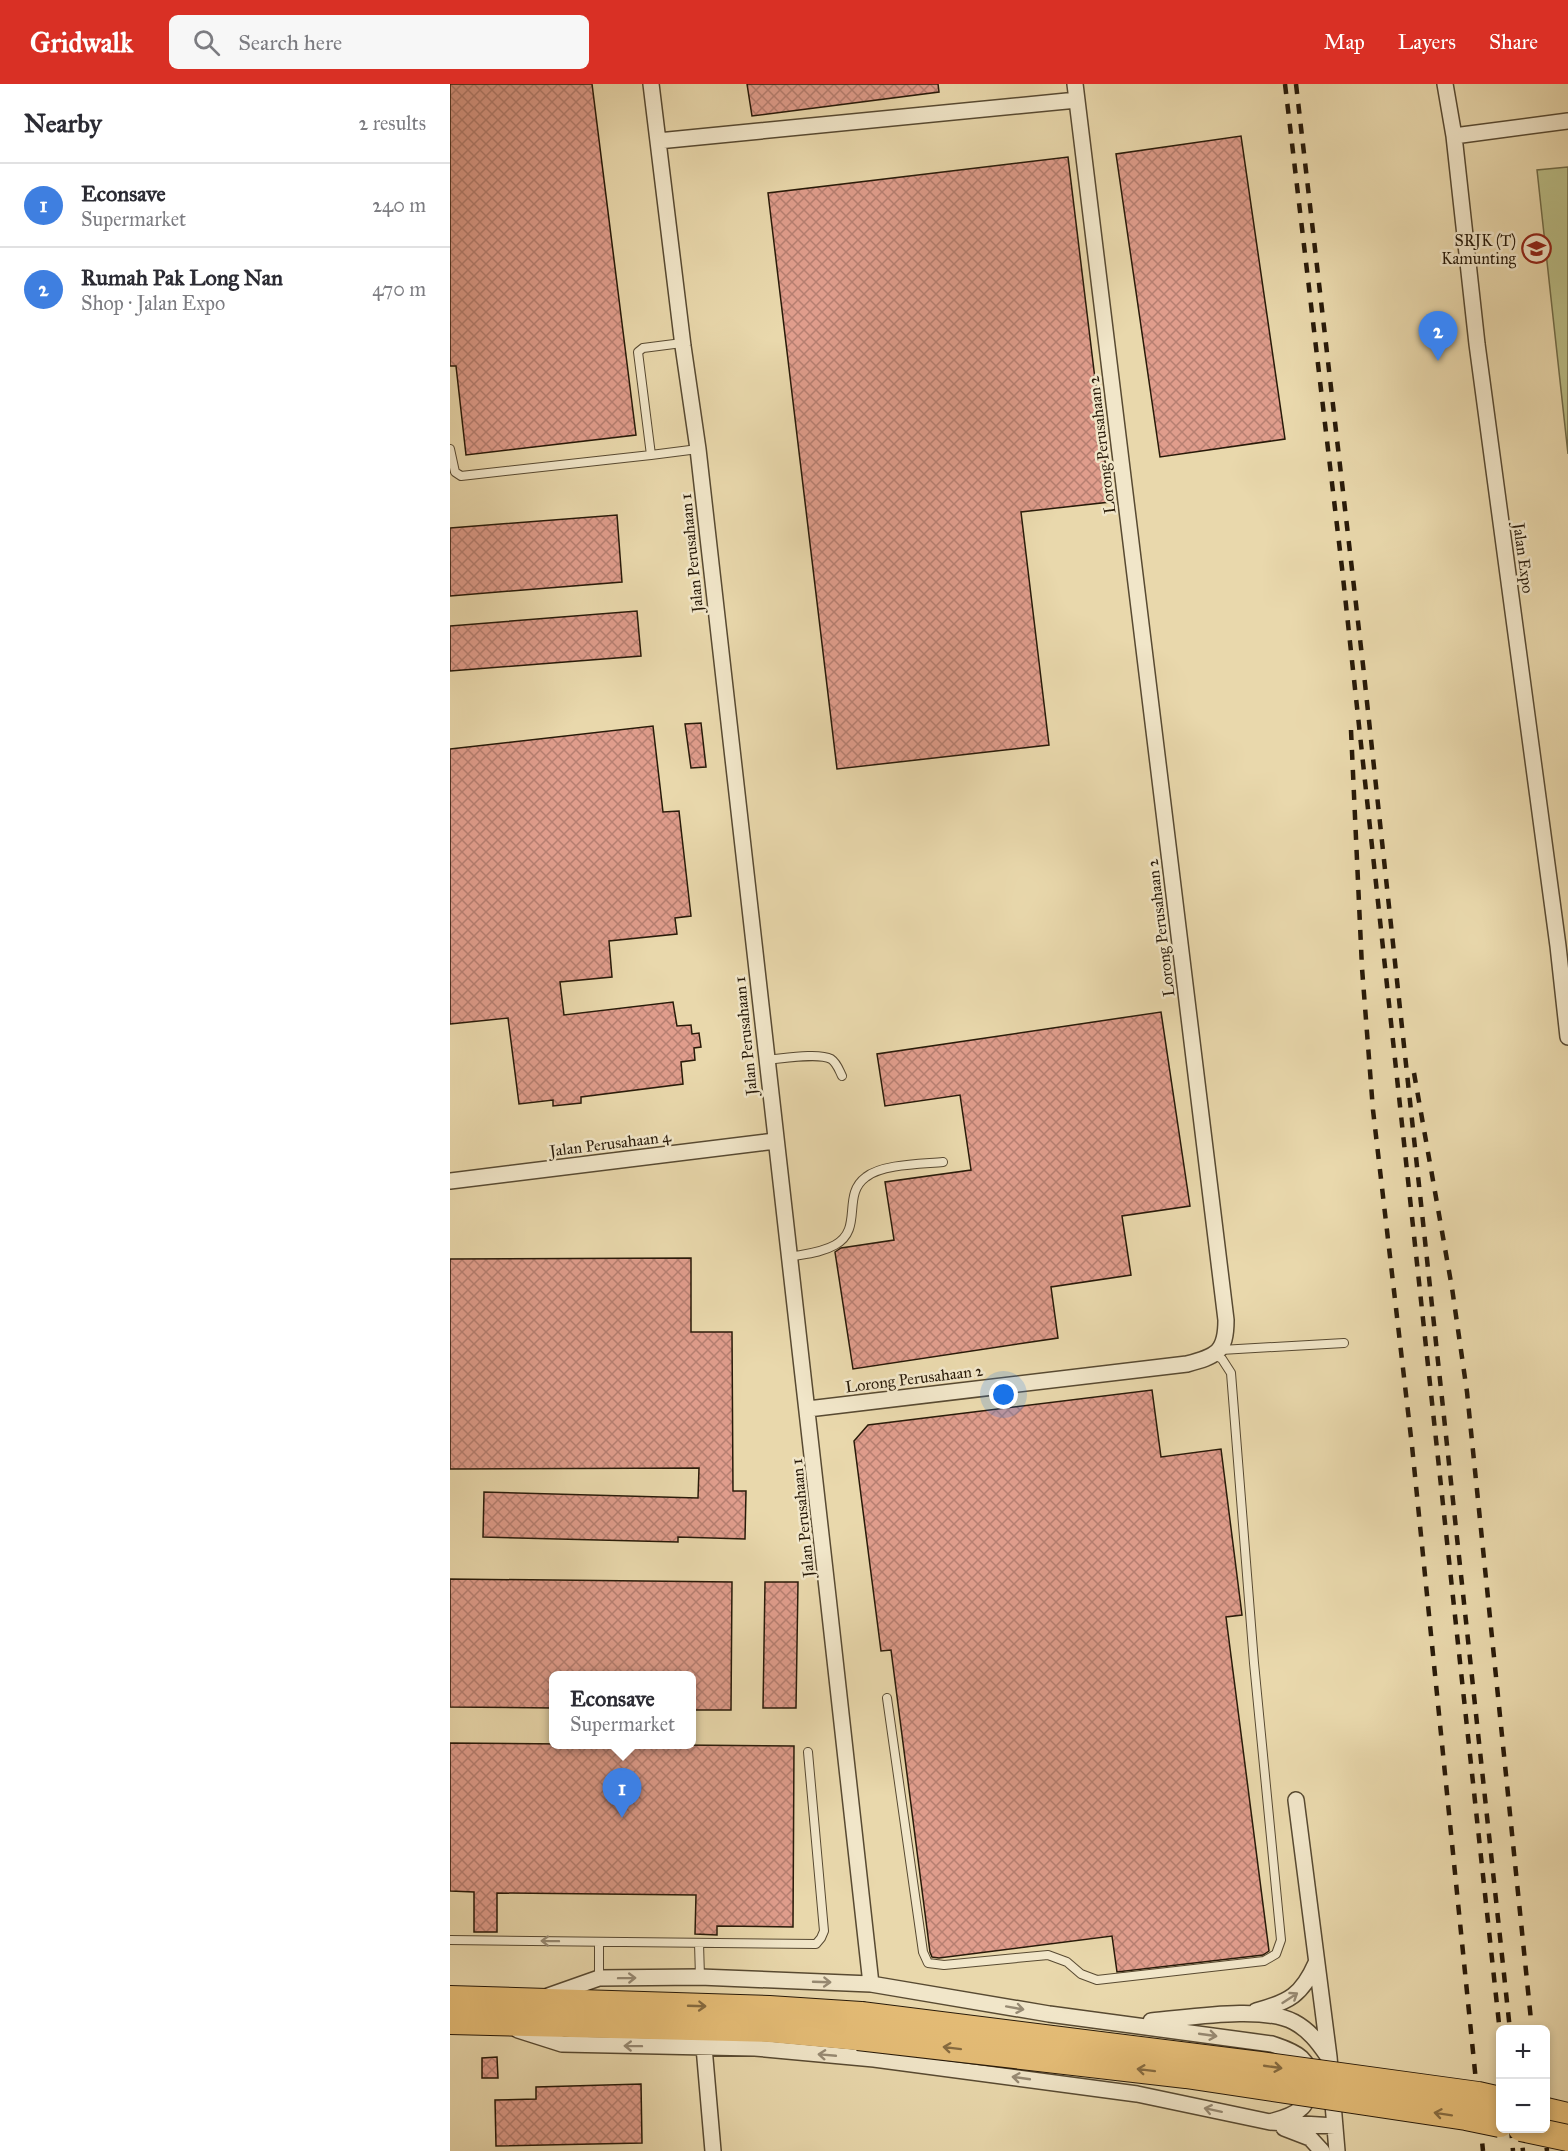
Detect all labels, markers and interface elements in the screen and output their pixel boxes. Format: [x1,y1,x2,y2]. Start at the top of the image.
search box [169,15,589,69]
text: Gridwalk [30,25,133,60]
icon: search [190,26,223,59]
text: Search here [238,29,342,56]
text: Map [1324,29,1365,55]
text: Layers [1398,29,1456,55]
text: Share [1489,29,1538,55]
text: Nearby [24,107,102,139]
text: 2 results [358,111,426,135]
text: Econsave [81,180,166,207]
text: 1 [40,193,47,217]
text: 240 m [372,193,426,217]
text: Supermarket [81,207,186,231]
place label: SRJK (T) Kamunting [1441,231,1517,269]
school or university icon: SRJK (T) Kamunting [1521,233,1553,265]
text: Rumah Pak Long Nan [81,264,283,291]
text: 2 [39,277,48,301]
text: 470 m [372,277,426,301]
text: Shop · Jalan Expo [81,291,225,315]
pin: 2 [1418,312,1458,361]
street label: Lorong Perusahaan 2 [1084,375,1120,515]
street label: Jalan Perusahaan 1 [676,492,708,615]
street label: Jalan Expo [1508,520,1538,595]
street label: Lorong Perusahaan 2 [1143,858,1179,998]
street label: Jalan Perusahaan 1 [730,975,762,1098]
street label: Jalan Perusahaan 4 [546,1126,673,1162]
street label: Lorong Perusahaan 2 [844,1361,984,1397]
your location [989,1380,1018,1409]
street label: Jalan Perusahaan 1 [787,1457,819,1580]
popup [549,1671,696,1749]
text: Econsave [570,1685,655,1712]
text: Supermarket [570,1712,675,1736]
pin: 1 [602,1768,642,1818]
one-way arrow [541,1935,561,1947]
one-way arrow [617,1972,637,1984]
one-way arrow [812,1976,832,1987]
one-way arrow [1281,1991,1298,2004]
one-way arrow [687,2001,707,2012]
one-way arrow [1005,2003,1024,2014]
map controls [1496,2025,1550,2133]
button: + [1496,2025,1550,2079]
one-way arrow [1198,2030,1218,2041]
one-way arrow [623,2040,643,2051]
one-way arrow [943,2042,963,2053]
one-way arrow [818,2049,838,2060]
one-way arrow [1263,2062,1283,2073]
one-way arrow [1137,2064,1157,2075]
one-way arrow [1011,2073,1031,2084]
button: − [1496,2079,1550,2133]
one-way arrow [1204,2104,1223,2115]
one-way arrow [1434,2108,1453,2119]

